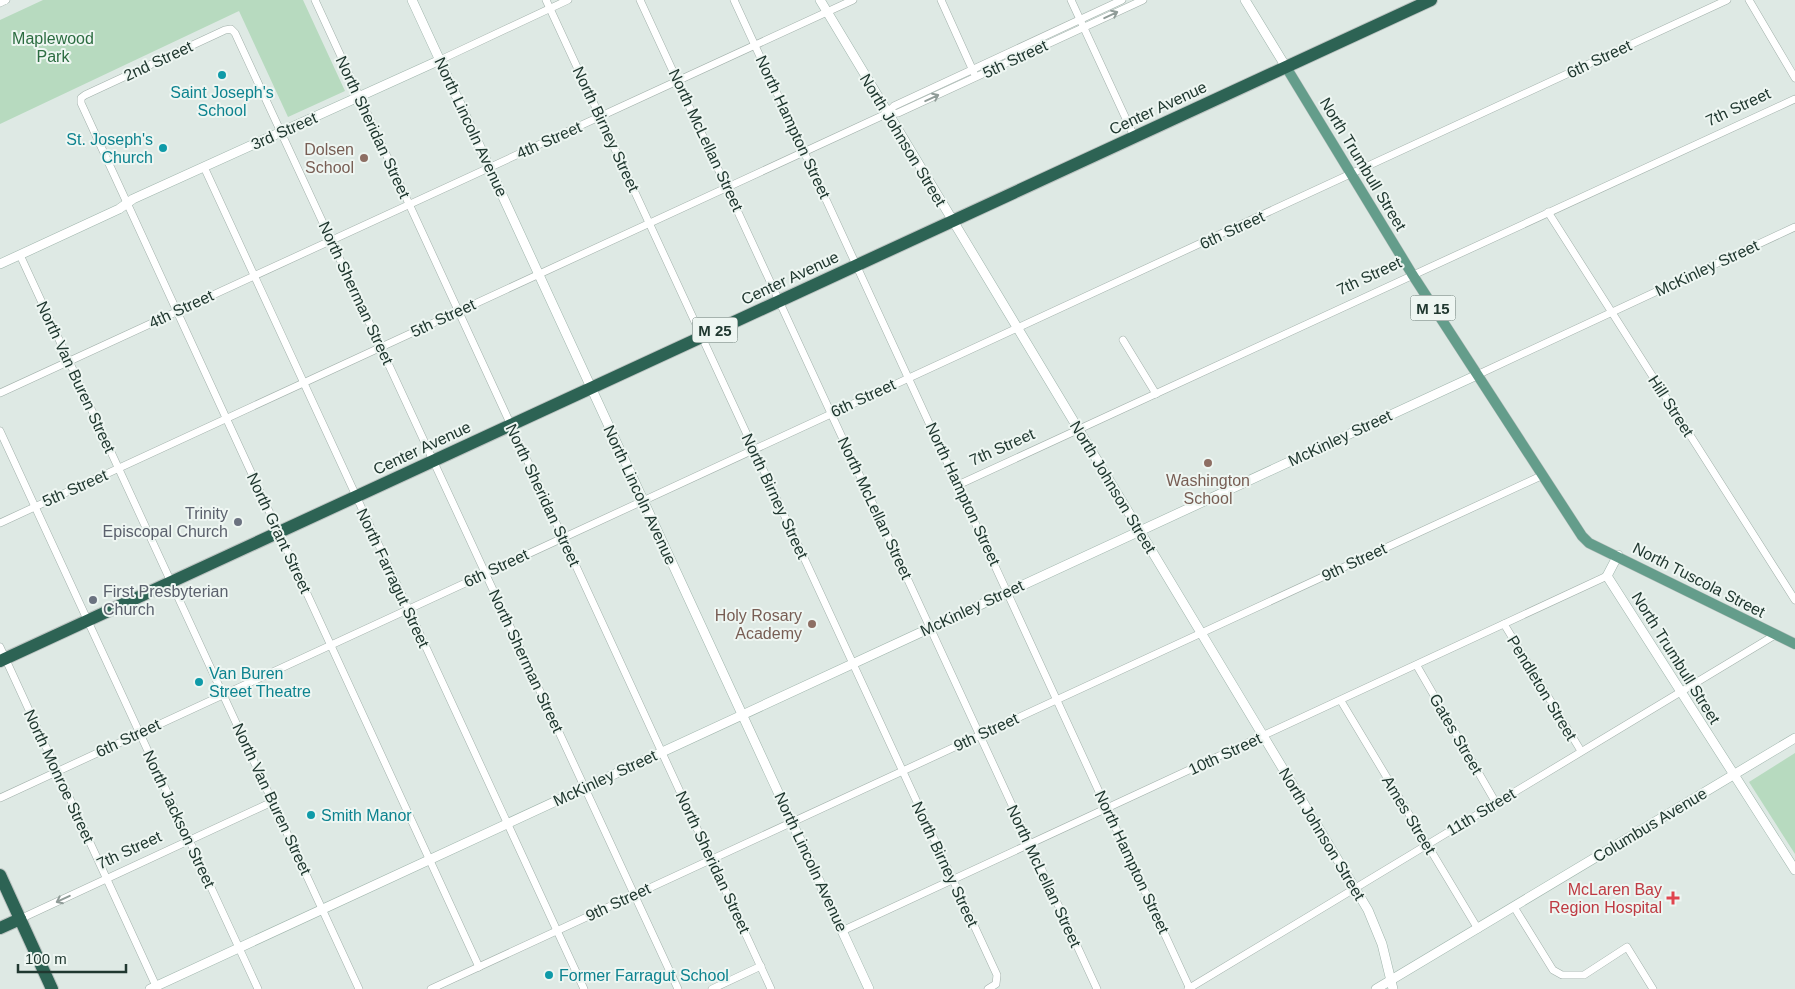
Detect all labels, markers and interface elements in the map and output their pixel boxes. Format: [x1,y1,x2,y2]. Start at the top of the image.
one-way arrow [1103,9,1118,19]
park label: Maplewood Park [12,30,94,65]
street label: 5th Street [980,36,1051,81]
street label: 6th Street [1564,36,1635,81]
street label: 2nd Street [121,37,196,84]
street label: North Sheridan Street [333,53,414,201]
street label: North Hampton Street [752,53,834,202]
street label: North Lincoln Avenue [431,55,511,199]
street label: North Birney Street [570,64,643,195]
street label: North McLellan Street [666,66,747,214]
marker: Saint Joseph's School [216,69,228,81]
street label: North Johnson Street [857,71,950,210]
street label: Center Avenue [1107,78,1210,138]
place label: Saint Joseph's School [170,84,274,119]
street label: 7th Street [1703,84,1774,129]
one-way arrow [924,92,939,102]
street label: North Trumbull Street [1317,94,1410,234]
street label: 3rd Street [248,109,320,153]
street label: 4th Street [514,118,585,162]
place label: St. Joseph's Church [66,131,153,166]
place label: Dolsen School [304,141,354,176]
marker: St. Joseph's Church [157,142,169,154]
marker: Dolsen School [358,152,370,164]
street label: 6th Street [1197,207,1268,252]
street label: North Sherman Street [315,219,397,368]
street label: McKinley Street [1653,236,1762,299]
street label: Center Avenue [739,248,842,308]
street label: 7th Street [1334,253,1405,298]
street label: 4th Street [146,286,217,331]
street label: 5th Street [408,295,479,340]
road number: M 15 [1410,296,1456,320]
street label: North Van Buren Street [33,299,119,456]
road number: M 25 [692,318,738,342]
street label: Hill Street [1645,372,1697,440]
street label: 6th Street [828,375,899,420]
street label: McKinley Street [1286,406,1395,469]
street label: Center Avenue [371,418,474,478]
street label: North Johnson Street [1067,418,1160,557]
street label: North Hampton Street [922,420,1004,569]
street label: North Sheridan Street [503,421,584,569]
street label: North Lincoln Avenue [600,423,680,567]
street label: 7th Street [967,425,1038,469]
street label: North Birney Street [739,431,812,562]
street label: North McLellan Street [835,434,916,582]
marker: Washington School [1202,457,1214,469]
street label: 5th Street [40,466,111,510]
street label: North Grant Street [244,470,315,596]
place label: Washington School [1166,472,1250,507]
place label: Trinity Episcopal Church [103,505,228,540]
street label: North Farragut Street [353,506,433,651]
marker: Trinity Episcopal Church [232,516,244,528]
street label: 9th Street [1319,539,1390,584]
street label: North Tuscola Street [1630,539,1768,621]
street label: 6th Street [461,545,532,590]
street label: McKinley Street [918,576,1027,639]
place label: First Presbyterian Church [103,583,228,618]
street label: North Sherman Street [485,587,567,736]
street label: North Trumbull Street [1629,589,1724,727]
marker: First Presbyterian Church [87,594,99,606]
place label: Holy Rosary Academy [715,607,802,642]
marker: Holy Rosary Academy [806,618,818,630]
street label: Pendleton Street [1504,633,1580,744]
place label: Van Buren Street Theatre [209,665,311,700]
marker: Van Buren Street Theatre [193,676,205,688]
street label: Gates Street [1426,691,1486,778]
street label: North Monroe Street [21,707,98,846]
street label: 9th Street [951,709,1022,754]
street label: 6th Street [93,715,164,760]
street label: North Van Buren Street [229,721,315,878]
street label: 10th Street [1186,730,1265,778]
street label: McKinley Street [551,746,660,809]
street label: North Jackson Street [140,748,219,891]
street label: North Johnson Street [1276,765,1369,904]
street label: Ames Street [1379,773,1439,858]
street label: Columbus Avenue [1590,784,1710,866]
street label: 11th Street [1444,785,1519,839]
street label: North Sheridan Street [673,788,754,936]
street label: North Hampton Street [1091,788,1173,937]
street label: North Lincoln Avenue [771,790,851,934]
street label: North Birney Street [909,799,982,930]
street label: North McLellan Street [1004,802,1085,950]
place label: Smith Manor [321,807,412,824]
marker: Smith Manor [305,809,317,821]
street label: 7th Street [94,827,165,872]
street label: 9th Street [583,879,654,924]
place label: McLaren Bay Region Hospital [1549,881,1662,916]
marker: McLaren Bay Region Hospital [1666,891,1680,905]
one-way arrow [56,894,71,904]
scale bar [18,942,125,974]
text: 100 m [25,950,67,967]
place label: Former Farragut School [559,967,729,984]
marker: Former Farragut School [543,969,555,981]

